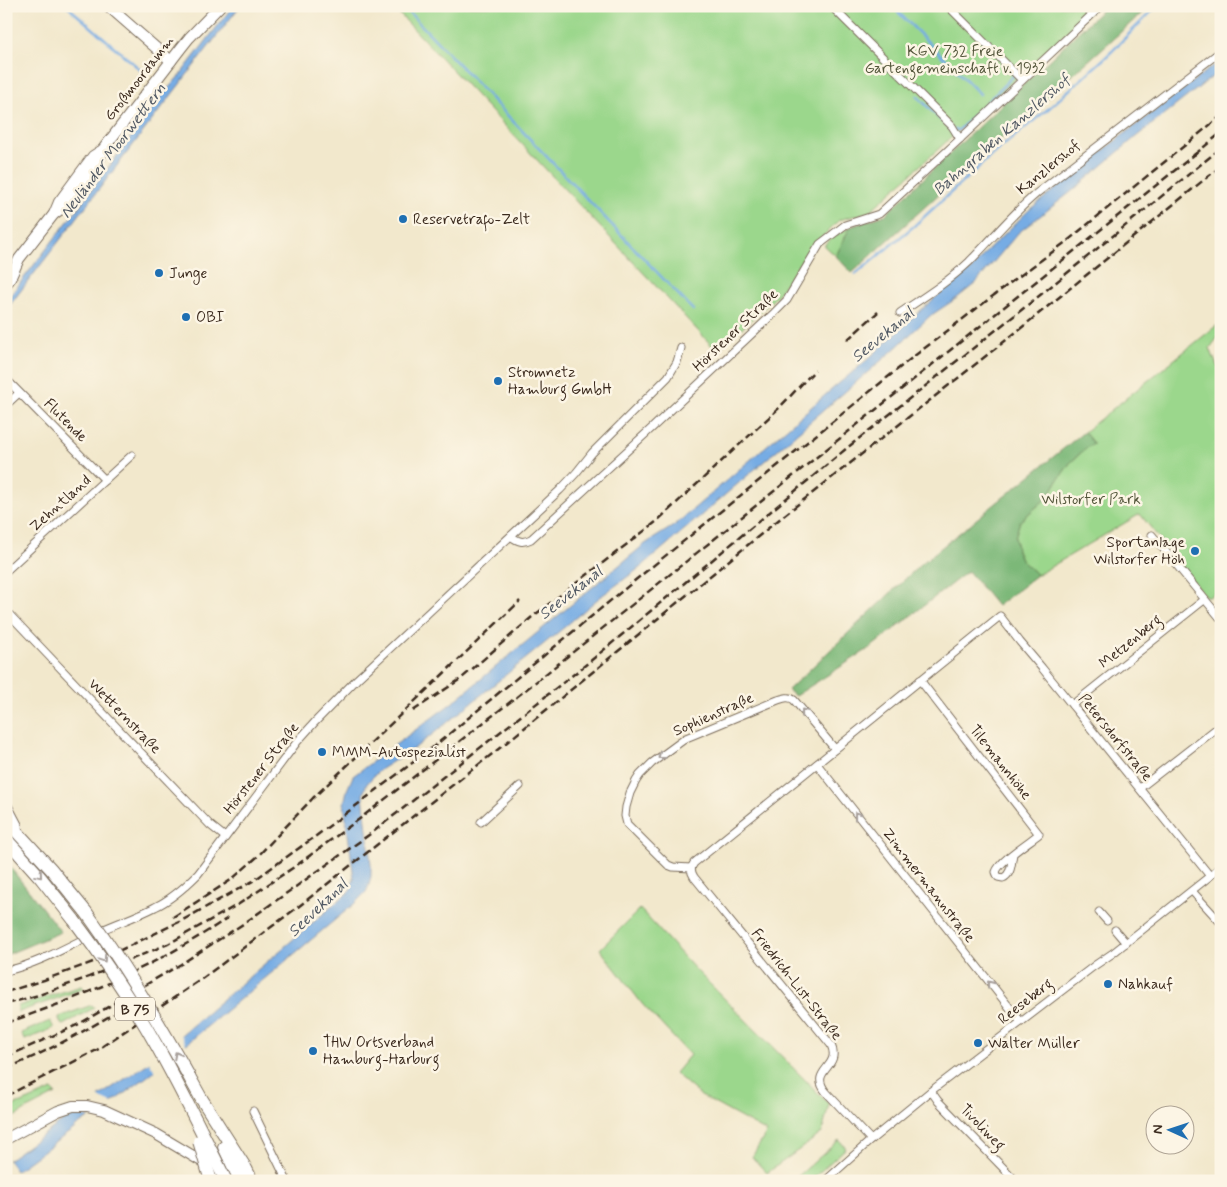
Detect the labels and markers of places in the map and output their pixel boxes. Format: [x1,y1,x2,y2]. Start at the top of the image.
place label: Reservetrafo-Zelt [413,210,530,232]
marker: Reservetrafo-Zelt [397,213,409,225]
place label: Junge [169,264,208,285]
marker: Junge [153,267,165,279]
place label: OBI [196,308,225,328]
marker: OBI [180,311,192,323]
place label: Stromnetz Hamburg GmbH [508,363,612,401]
marker: Stromnetz Hamburg GmbH [492,375,504,387]
place label: Sportanlage Wilstorfer Höh [1094,533,1185,570]
marker: Sportanlage Wilstorfer Höh [1189,545,1201,557]
place label: MMM-Autospezialist [332,743,467,763]
marker: MMM-Autospezialist [316,746,328,758]
place label: Nahkauf [1118,975,1173,995]
marker: Nahkauf [1102,978,1114,990]
place label: THW Ortsverband Hamburg-Harburg [323,1033,439,1071]
place label: Walter Müller [988,1034,1080,1054]
marker: Walter Müller [972,1037,984,1049]
marker: THW Ortsverband Hamburg-Harburg [307,1045,319,1057]

